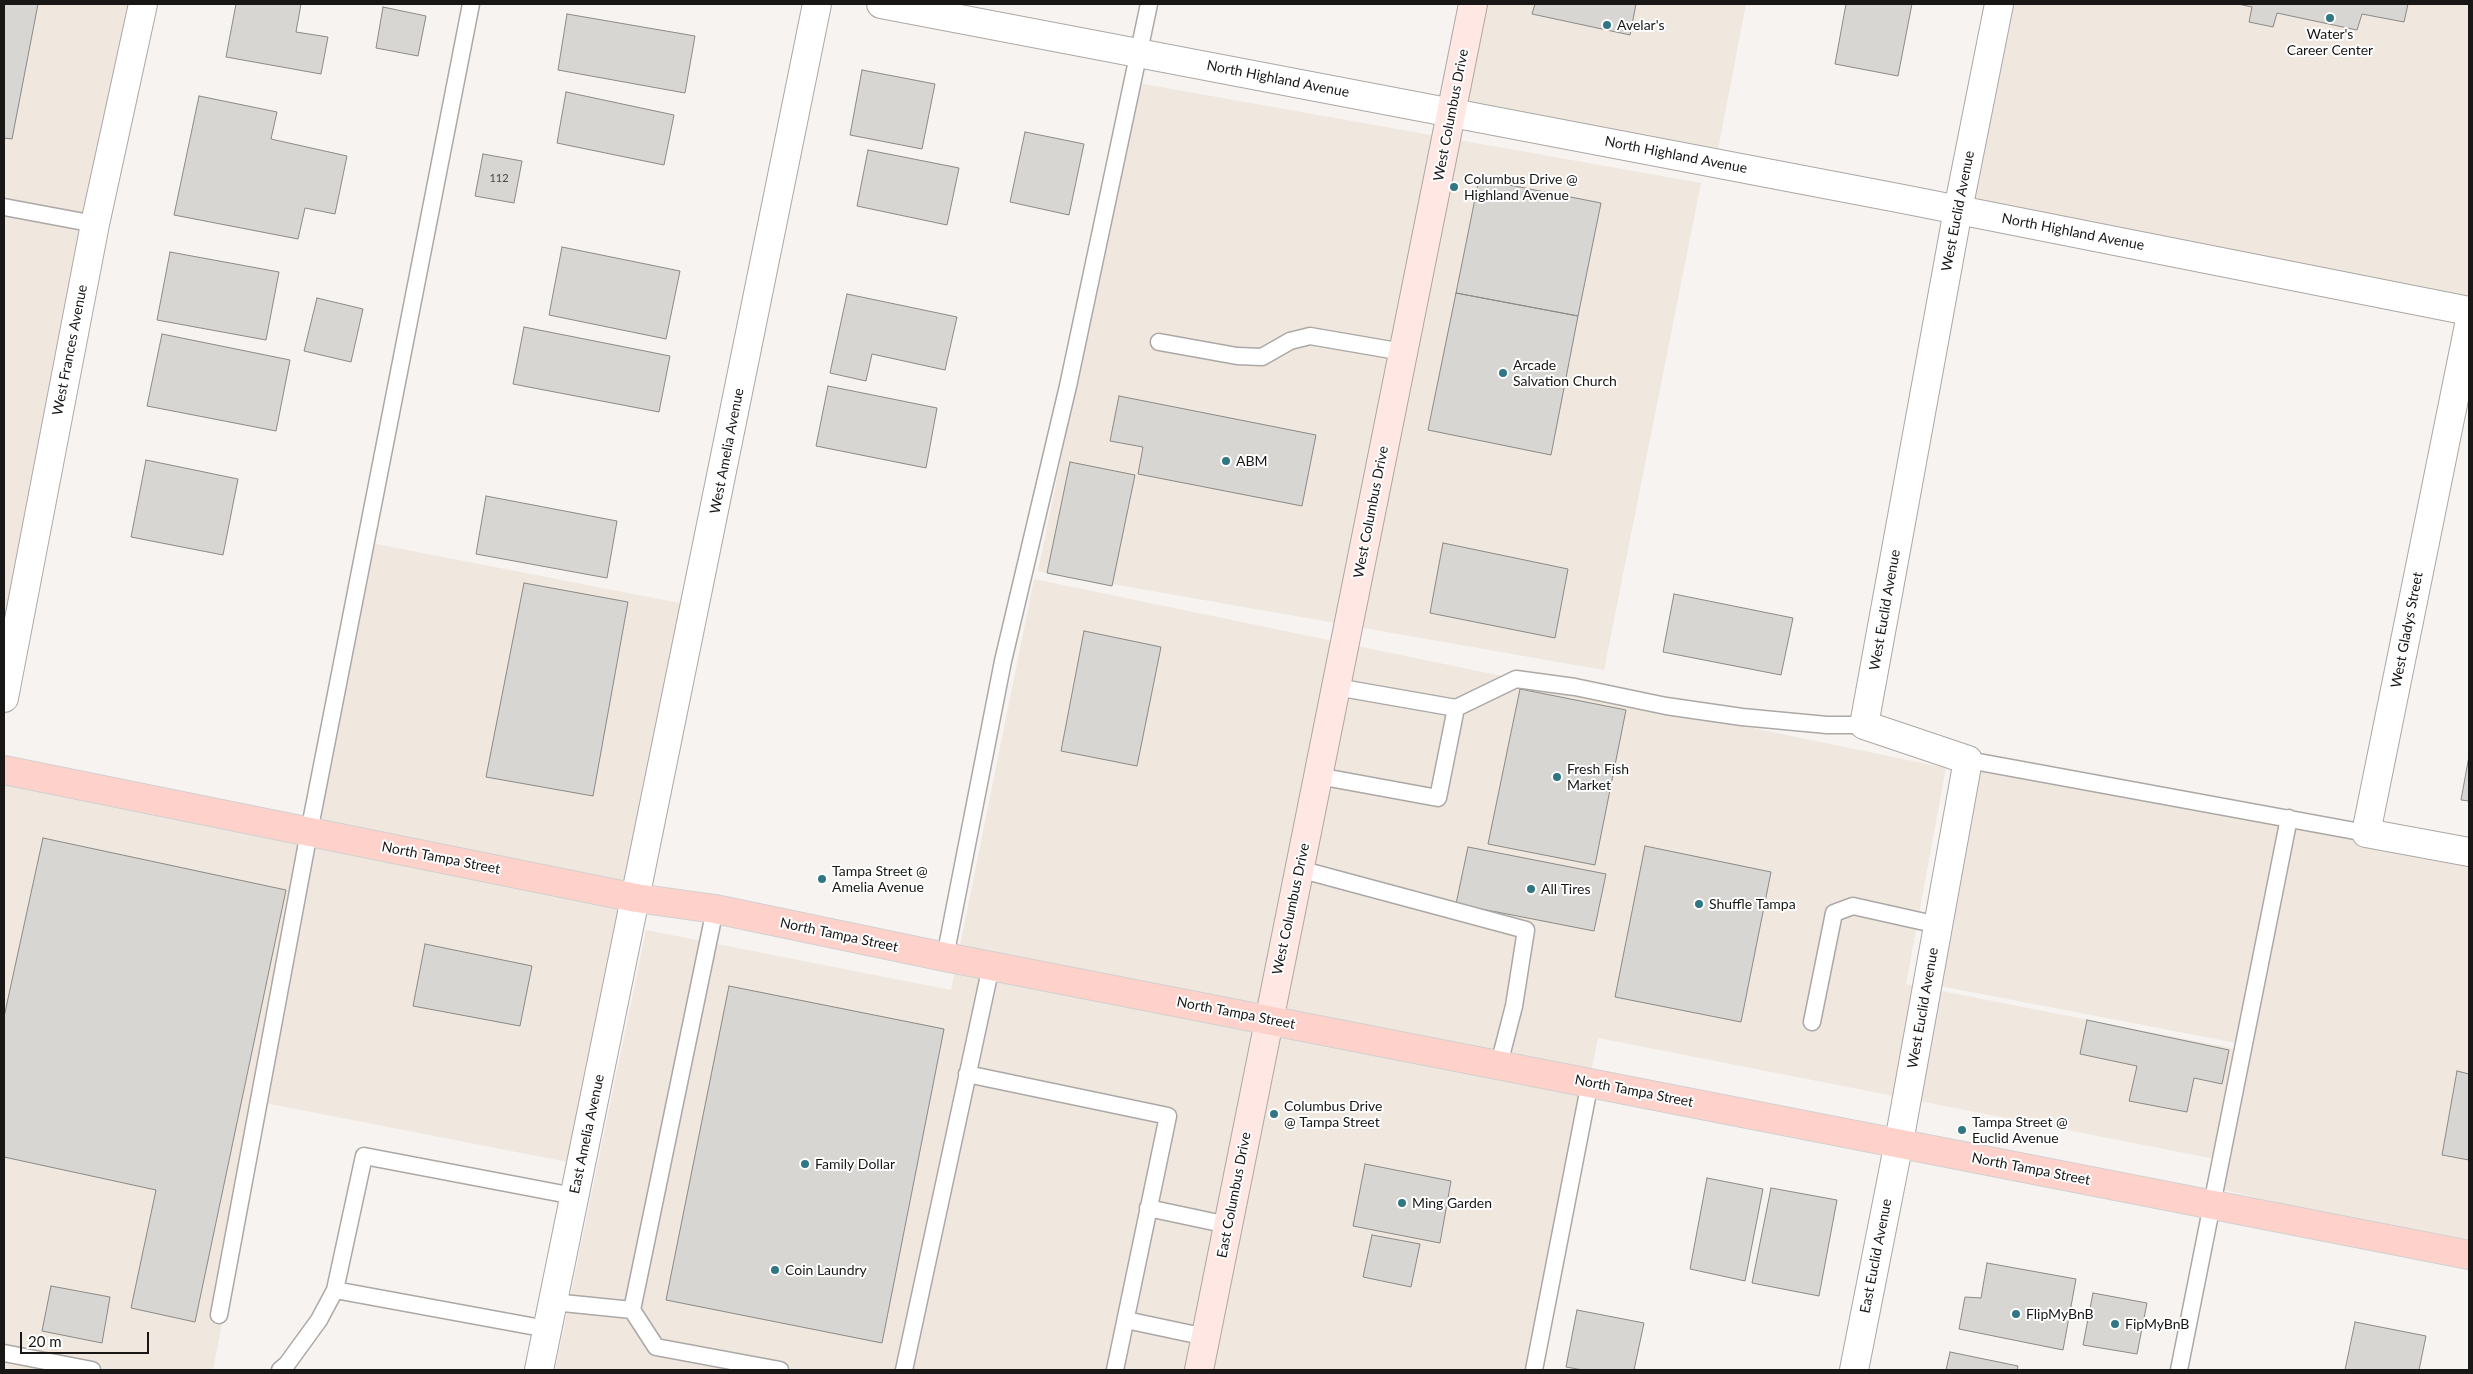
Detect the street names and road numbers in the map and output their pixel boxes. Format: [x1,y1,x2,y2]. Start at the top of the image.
street label: West Columbus Drive [1430,48,1472,182]
street label: North Highland Avenue [1205,57,1351,101]
street label: North Highland Avenue [1603,133,1749,177]
street label: West Euclid Avenue [1938,149,1978,273]
street label: North Highland Avenue [2000,210,2146,254]
street label: West Frances Avenue [49,283,91,417]
street label: West Amelia Avenue [707,387,747,515]
street label: West Columbus Drive [1350,445,1392,579]
street label: West Euclid Avenue [1866,548,1904,672]
street label: West Gladys Street [2388,571,2426,689]
street label: North Tampa Street [380,838,502,878]
street label: West Columbus Drive [1269,842,1313,976]
street label: North Tampa Street [778,914,900,956]
street label: West Euclid Avenue [1904,946,1942,1070]
street label: North Tampa Street [1175,993,1297,1033]
street label: North Tampa Street [1573,1071,1695,1111]
street label: East Amelia Avenue [566,1073,608,1195]
street label: East Columbus Drive [1214,1131,1254,1259]
street label: North Tampa Street [1970,1149,2092,1189]
street label: East Euclid Avenue [1857,1197,1895,1315]

